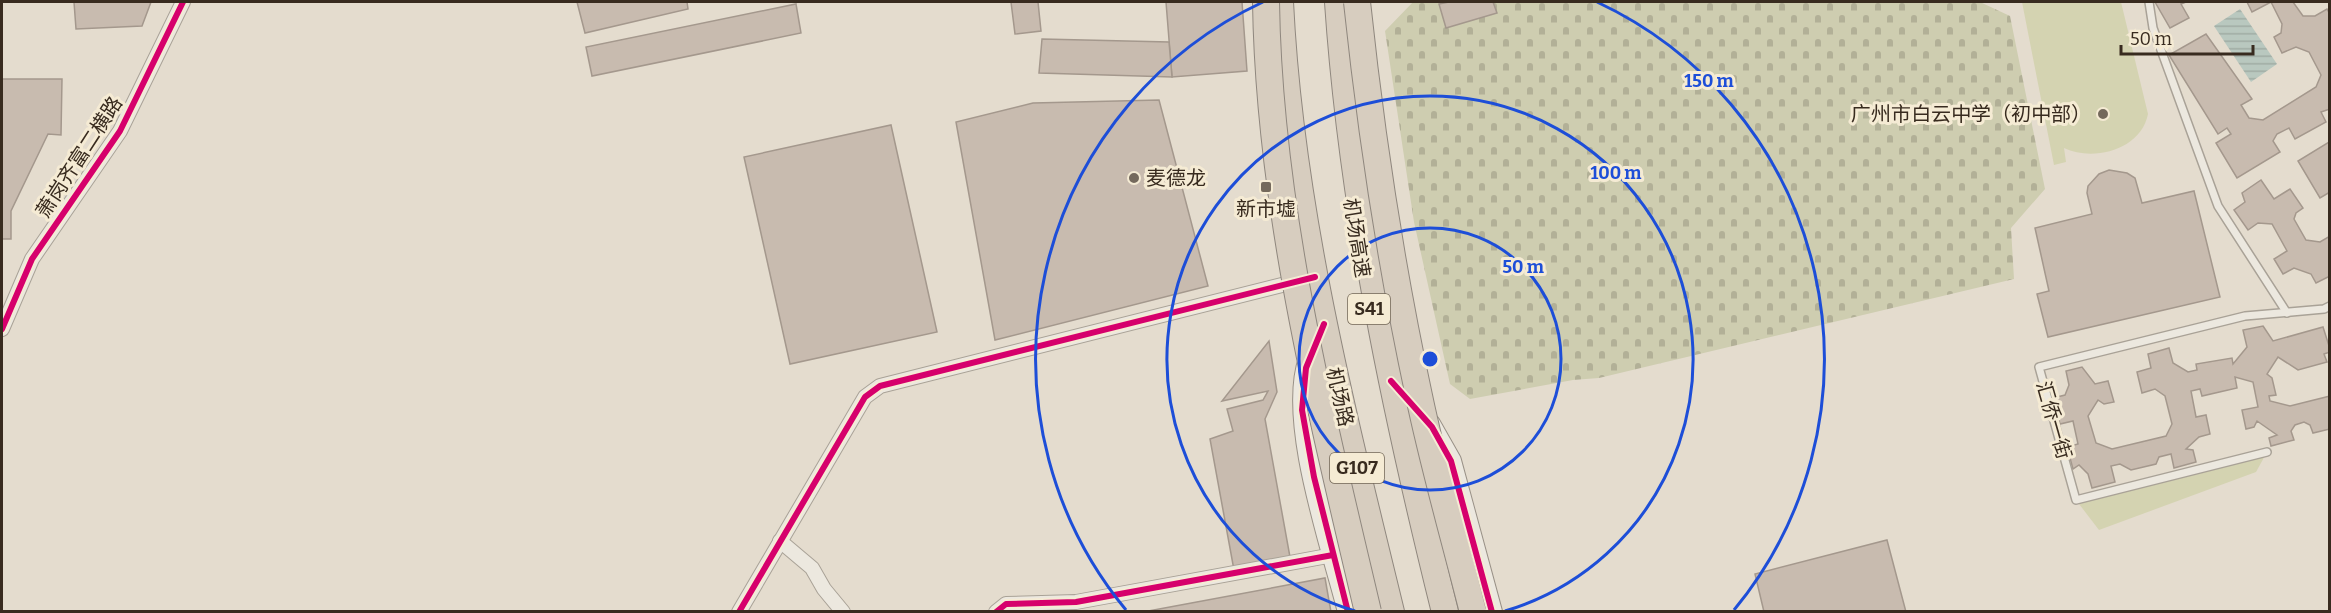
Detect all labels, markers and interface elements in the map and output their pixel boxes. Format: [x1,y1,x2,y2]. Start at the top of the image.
scale bar [2121,18,2253,56]
text: 50 m [2130,28,2172,50]
text: 150 m [1684,70,1734,92]
street label: 萧岗齐富二横路 [31,92,127,222]
place label: 广州市白云中学（初中部） [1851,102,2091,126]
marker: 广州市白云中学（初中部） [2096,107,2110,121]
text: 100 m [1590,162,1642,184]
place label: 麦德龙 [1146,166,1206,190]
marker: 麦德龙 [1127,171,1141,185]
marker: 新市墟 [1259,180,1273,194]
place label: 新市墟 [1236,197,1296,221]
street label: 机场高速 [1339,197,1375,279]
text: 50 m [1502,256,1544,278]
road number: S41 [1348,294,1390,324]
centre of rings [1420,349,1440,369]
street label: 机场路 [1322,365,1358,429]
street label: 汇侨一街 [2031,378,2077,462]
road number: G107 [1330,453,1384,483]

